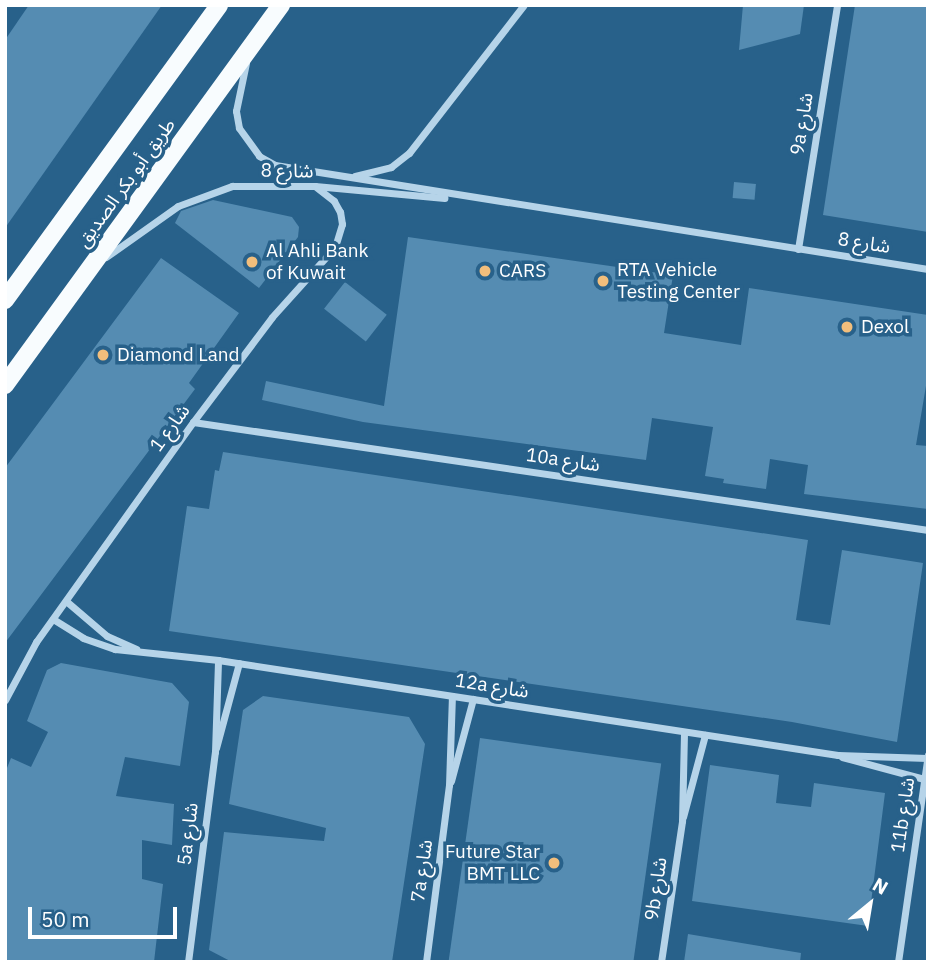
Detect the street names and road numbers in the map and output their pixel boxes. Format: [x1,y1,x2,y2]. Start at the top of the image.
street label: 9a شارع [786,91,818,157]
street label: طريق أبو بكر الصديق [72,114,180,252]
street label: شارع 8 [260,159,314,183]
street label: شارع 8 [836,228,892,258]
street label: شارع 1 [145,400,195,456]
street label: 10a شارع [525,444,601,476]
street label: 12a شارع [453,669,531,703]
street label: 11b شارع [886,776,920,854]
street label: 5a شارع [173,801,203,867]
street label: 7a شارع [406,838,438,904]
street label: 9b شارع [640,856,672,922]

